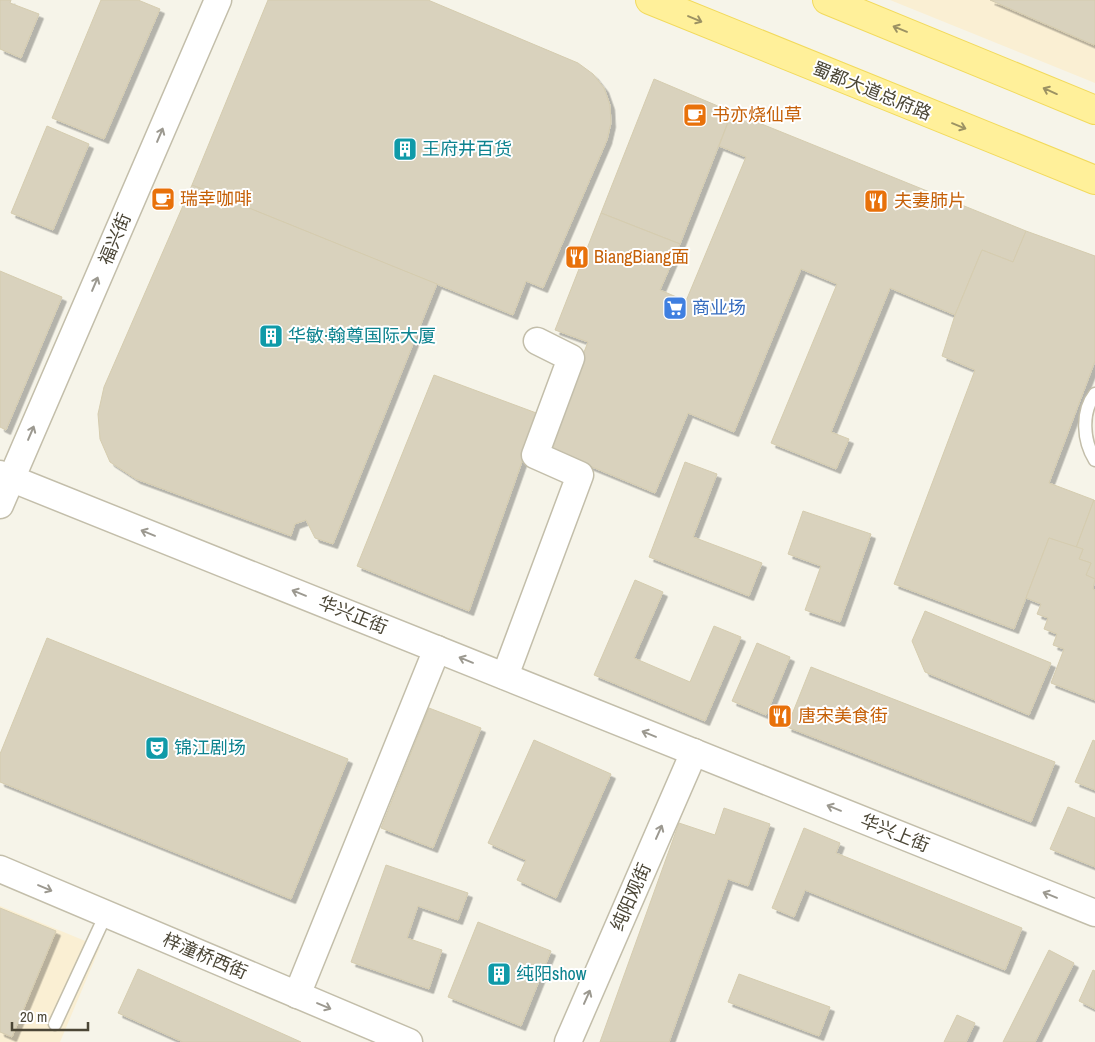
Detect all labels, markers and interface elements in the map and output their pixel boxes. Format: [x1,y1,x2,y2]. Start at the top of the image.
one-way arrow [687,14,702,24]
one-way arrow [893,24,908,33]
street label: 蜀都大道总府路 [809,55,935,126]
one-way arrow [1043,85,1058,95]
cafe icon: 书亦烧仙草 [682,102,708,128]
place label: 书亦烧仙草 [712,102,802,127]
one-way arrow [951,122,966,131]
one-way arrow [155,128,165,143]
building icon: 王府井百货 [392,136,418,162]
place label: 王府井百货 [422,136,512,161]
cafe icon: 瑞幸咖啡 [150,186,176,212]
place label: 瑞幸咖啡 [180,186,252,211]
restaurant icon: 夫妻肺片 [863,188,889,214]
place label: 夫妻肺片 [894,188,966,213]
street label: 福兴街 [92,209,137,269]
restaurant icon: BiangBiang面 [564,244,590,270]
place label: BiangBiang面 [594,244,689,269]
one-way arrow [91,277,101,292]
supermarket icon: 商业场 [662,295,688,321]
place label: 商业场 [692,295,746,320]
building icon: 华敏·翰尊国际大厦 [258,323,284,349]
place label: 华敏·翰尊国际大厦 [288,323,436,348]
one-way arrow [26,426,36,441]
one-way arrow [141,528,156,537]
one-way arrow [292,588,307,598]
street label: 华兴正街 [315,589,391,640]
one-way arrow [459,655,474,665]
restaurant icon: 唐宋美食街 [767,703,793,729]
place label: 唐宋美食街 [798,703,888,728]
one-way arrow [642,729,657,738]
theatre icon: 锦江剧场 [144,735,170,761]
place label: 锦江剧场 [174,735,246,760]
one-way arrow [827,803,842,813]
street label: 华兴上街 [857,807,933,858]
one-way arrow [655,825,665,840]
street label: 纯阳观街 [604,859,657,935]
one-way arrow [37,884,52,894]
one-way arrow [1043,890,1058,899]
street label: 梓潼桥西街 [159,926,252,985]
building icon: 纯阳show [486,961,512,987]
place label: 纯阳show [516,961,587,986]
one-way arrow [583,990,593,1005]
scale bar [12,1000,89,1032]
one-way arrow [316,1001,331,1011]
text: 20 m [20,1006,47,1027]

